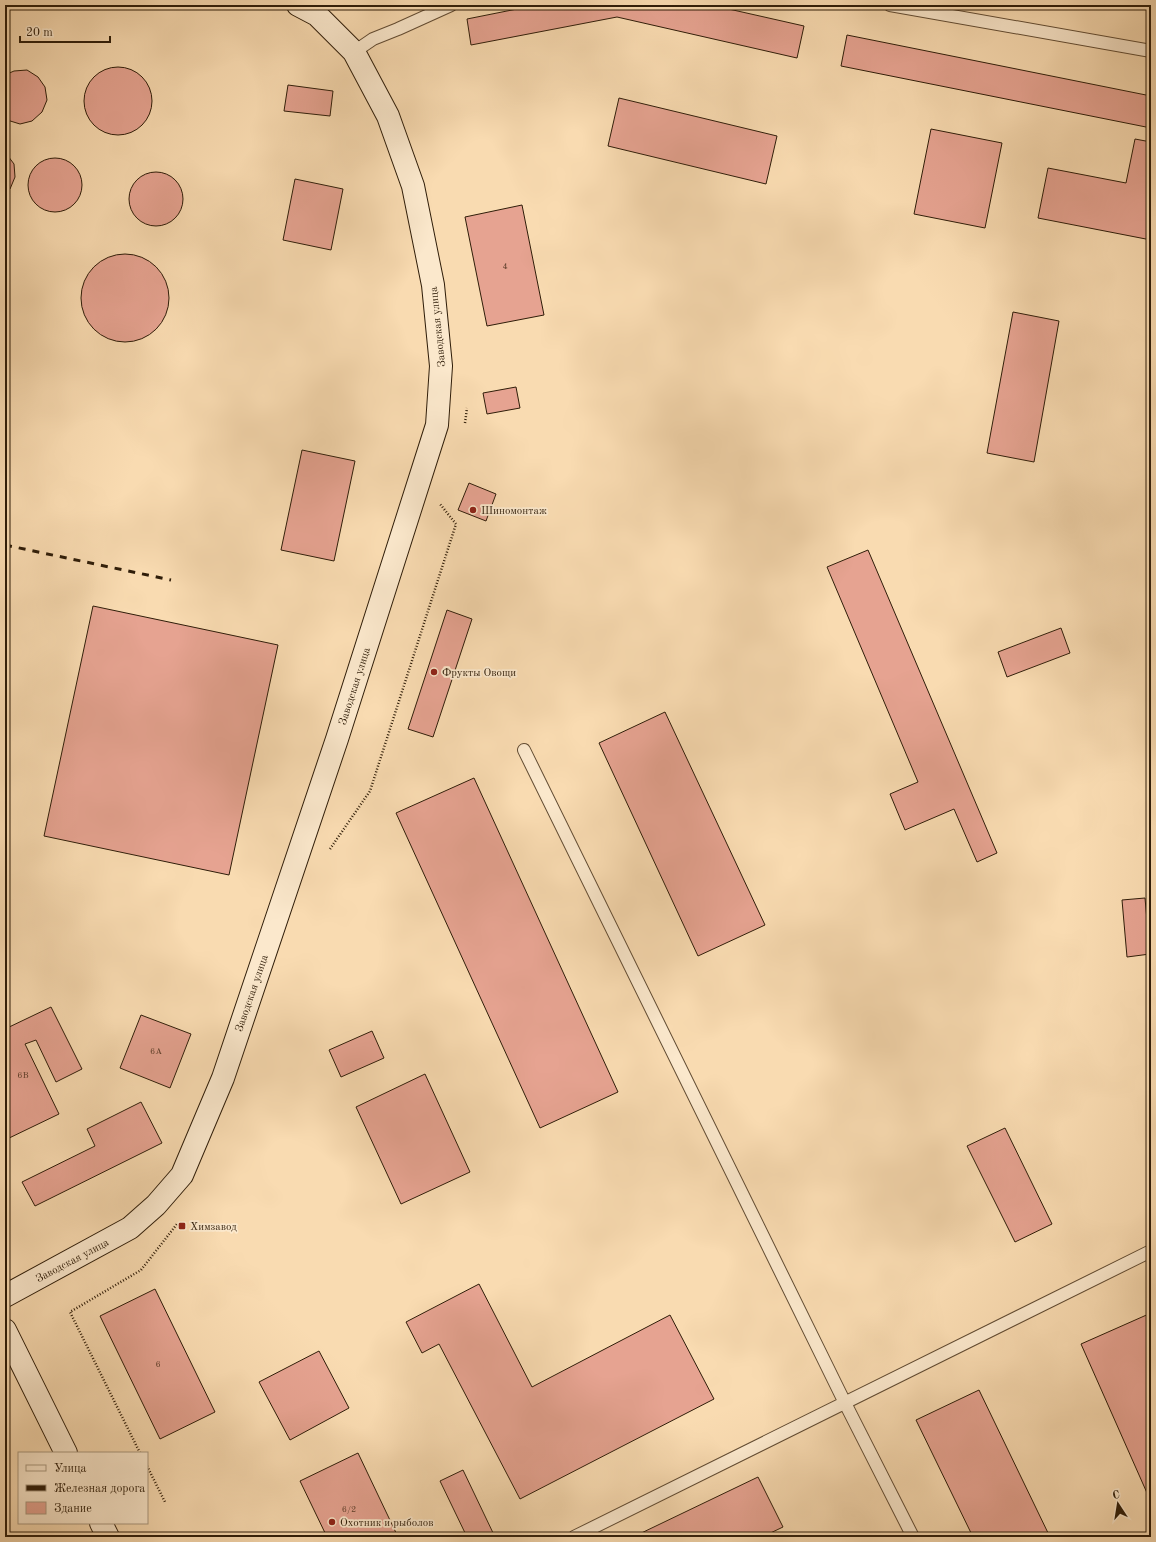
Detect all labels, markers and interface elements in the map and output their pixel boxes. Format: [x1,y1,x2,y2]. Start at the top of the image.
scale bar [20,18,110,44]
text: 20 m [26,27,53,39]
house number: 4 [502,262,508,271]
street label: Заводская улица [429,286,448,368]
marker: Шиномонтаж [468,505,478,515]
place label: Шиномонтаж [481,506,547,517]
street label: Заводская улица [338,646,373,727]
marker: Фрукты Овощи [429,667,439,677]
place label: Фрукты Овощи [442,668,516,679]
street label: Заводская улица [234,953,271,1033]
house number: 6А [150,1047,162,1056]
house number: 6В [17,1071,29,1080]
marker: Химзавод [177,1221,187,1231]
place label: Химзавод [190,1222,237,1233]
street label: Заводская улица [34,1237,111,1285]
house number: 6 [155,1360,161,1369]
legend [18,1452,148,1524]
text: Улица [54,1463,87,1475]
text: Железная дорога [54,1483,145,1495]
north arrow [1098,1484,1138,1524]
text: С [1112,1490,1121,1502]
text: Здание [54,1503,92,1515]
house number: 6/2 [342,1505,356,1514]
marker: Охотник и рыболов [327,1517,337,1527]
place label: Охотник и рыболов [340,1518,434,1529]

